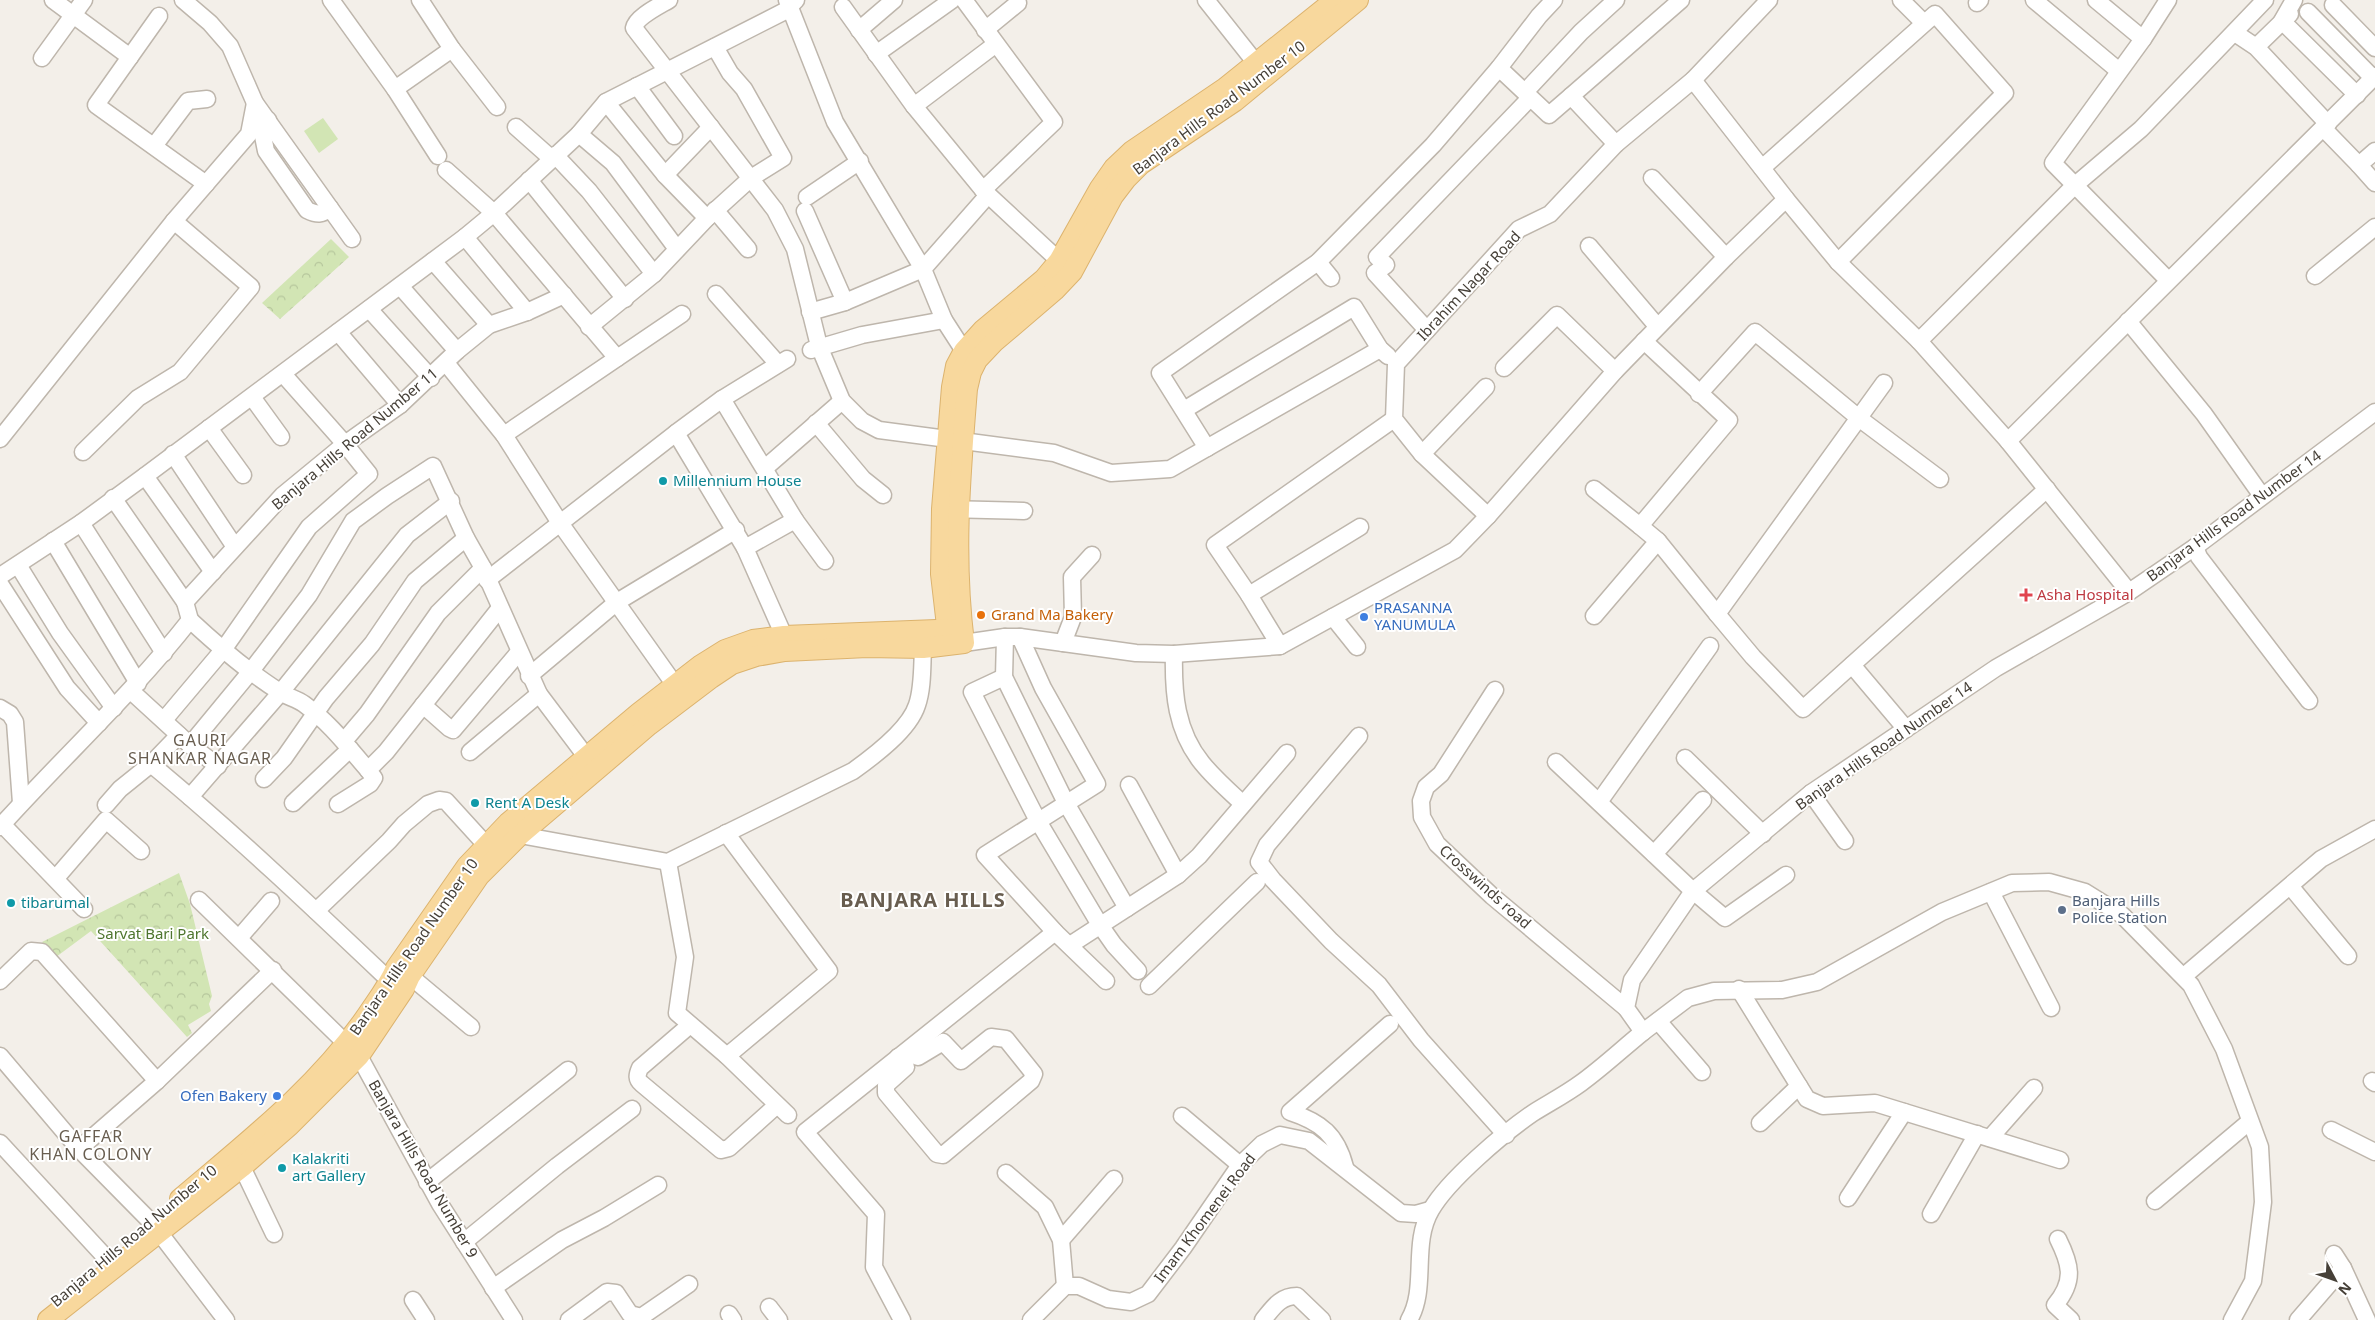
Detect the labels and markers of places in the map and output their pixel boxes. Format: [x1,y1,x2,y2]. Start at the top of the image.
place label: Millennium House [673,470,801,490]
marker: Millennium House [657,475,669,487]
place label: Asha Hospital [2037,584,2134,604]
marker: Asha Hospital [2019,588,2033,602]
place label: PRASANNA YANUMULA [1374,597,1456,634]
place label: Grand Ma Bakery [991,604,1113,624]
marker: Grand Ma Bakery [975,609,987,621]
marker: PRASANNA YANUMULA [1358,611,1370,623]
place label: Rent A Desk [485,792,569,812]
marker: Rent A Desk [469,797,481,809]
place label: Banjara Hills Police Station [2072,890,2167,927]
place label: tibarumal [21,892,90,912]
marker: tibarumal [5,897,17,909]
marker: Banjara Hills Police Station [2056,904,2068,916]
place label: Ofen Bakery [180,1085,267,1105]
marker: Ofen Bakery [271,1090,283,1102]
place label: Kalakriti art Gallery [292,1148,366,1185]
marker: Kalakriti art Gallery [276,1162,288,1174]

